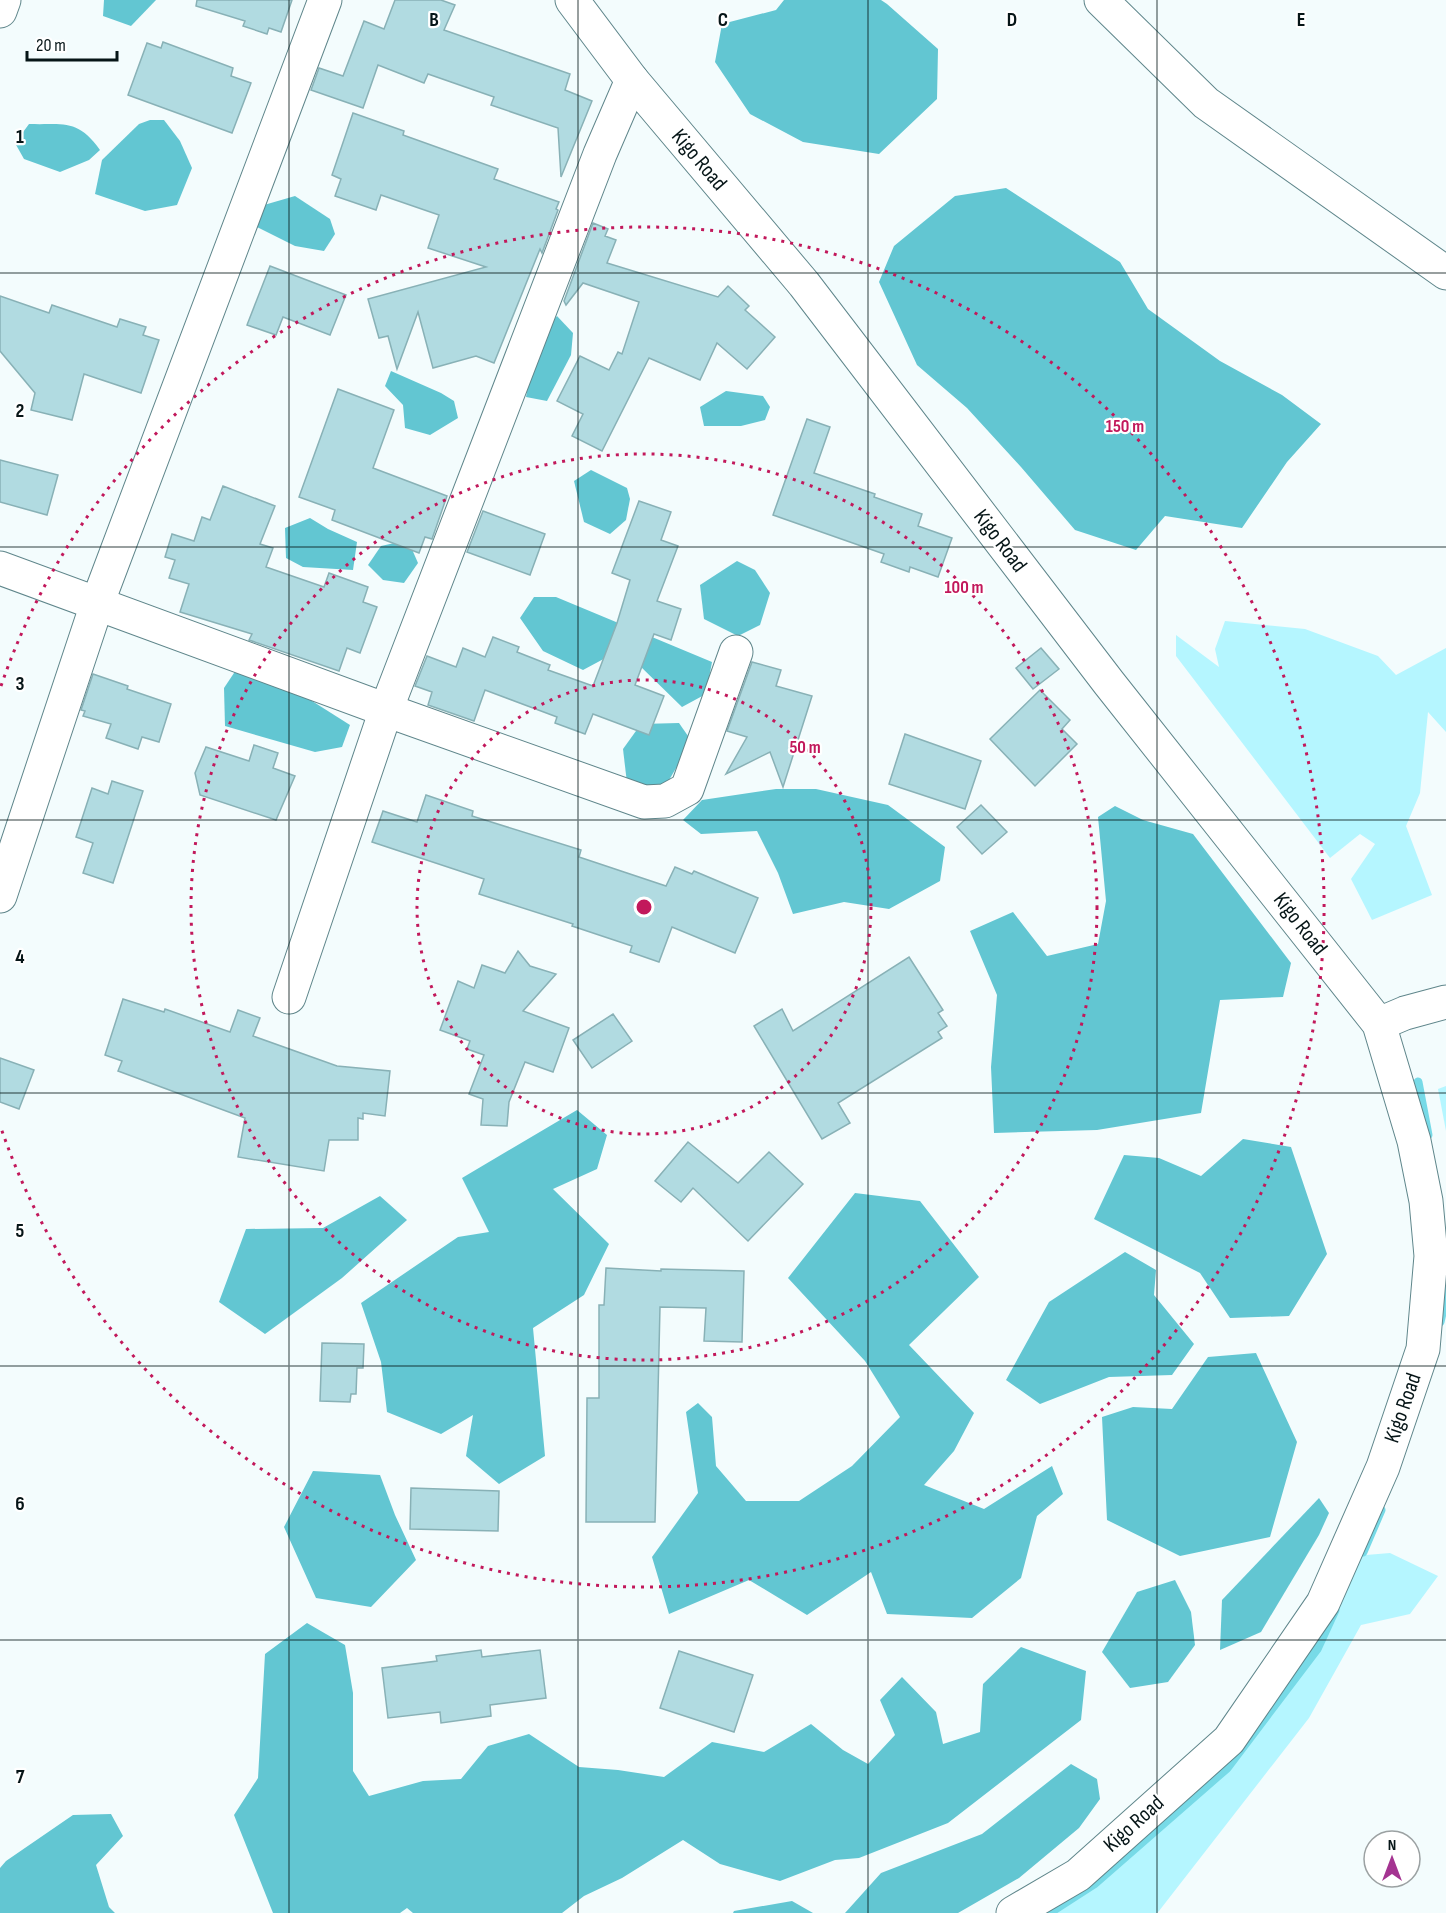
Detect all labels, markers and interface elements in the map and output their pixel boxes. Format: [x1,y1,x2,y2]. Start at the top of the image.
text: B [429,8,439,32]
text: C [718,8,728,32]
text: D [1007,8,1017,32]
text: E [1297,8,1305,32]
scale bar [27,24,117,62]
text: 20 m [36,35,66,56]
street label: Kigo Road [665,124,733,196]
text: 1 [16,125,24,149]
text: 2 [16,399,24,423]
text: 150 m [1106,416,1144,437]
street label: Kigo Road [968,504,1032,578]
text: 100 m [945,577,984,598]
text: 3 [16,672,25,696]
text: 50 m [789,737,821,758]
street label: Kigo Road [1267,887,1333,961]
centre of rings [634,897,654,917]
text: 4 [15,945,25,969]
text: 5 [16,1219,25,1243]
street label: Kigo Road [1379,1370,1427,1446]
text: 6 [15,1492,25,1516]
text: 7 [16,1765,25,1789]
street label: Kigo Road [1098,1790,1170,1858]
north arrow [1362,1829,1422,1889]
text: N [1388,1836,1396,1855]

